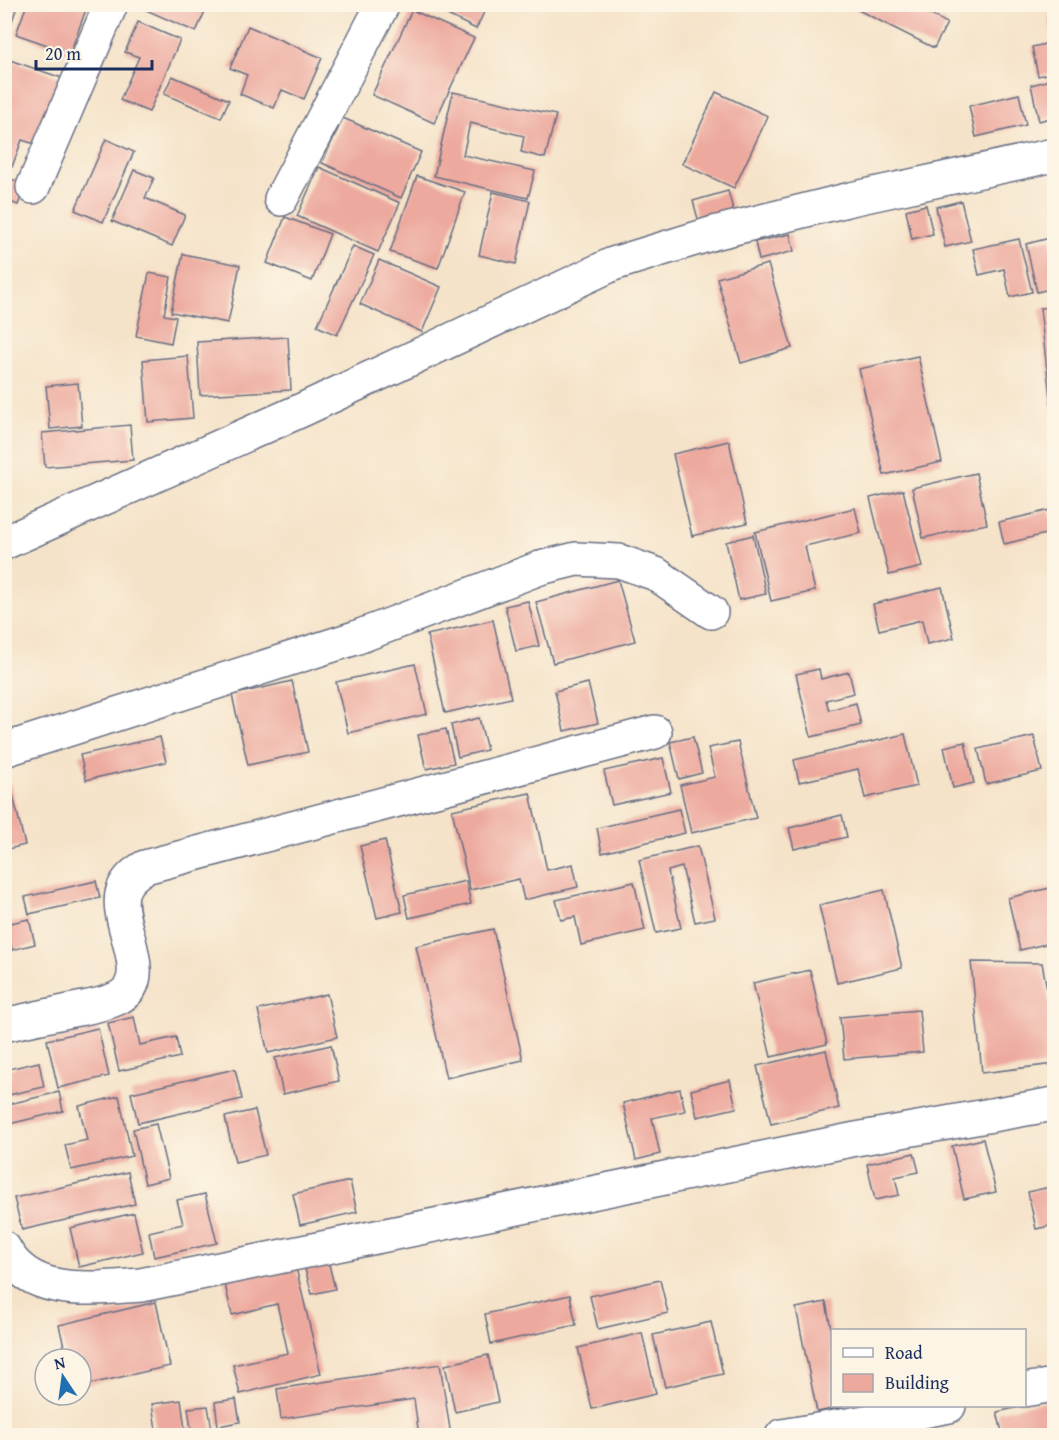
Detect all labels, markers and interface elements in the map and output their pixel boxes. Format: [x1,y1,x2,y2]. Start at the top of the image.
scale bar [36,33,152,71]
text: 20 m [45,40,81,67]
legend [831,1329,1026,1407]
text: Road [885,1339,923,1366]
north arrow [33,1347,93,1407]
text: N [52,1349,68,1375]
text: Building [885,1369,949,1396]

